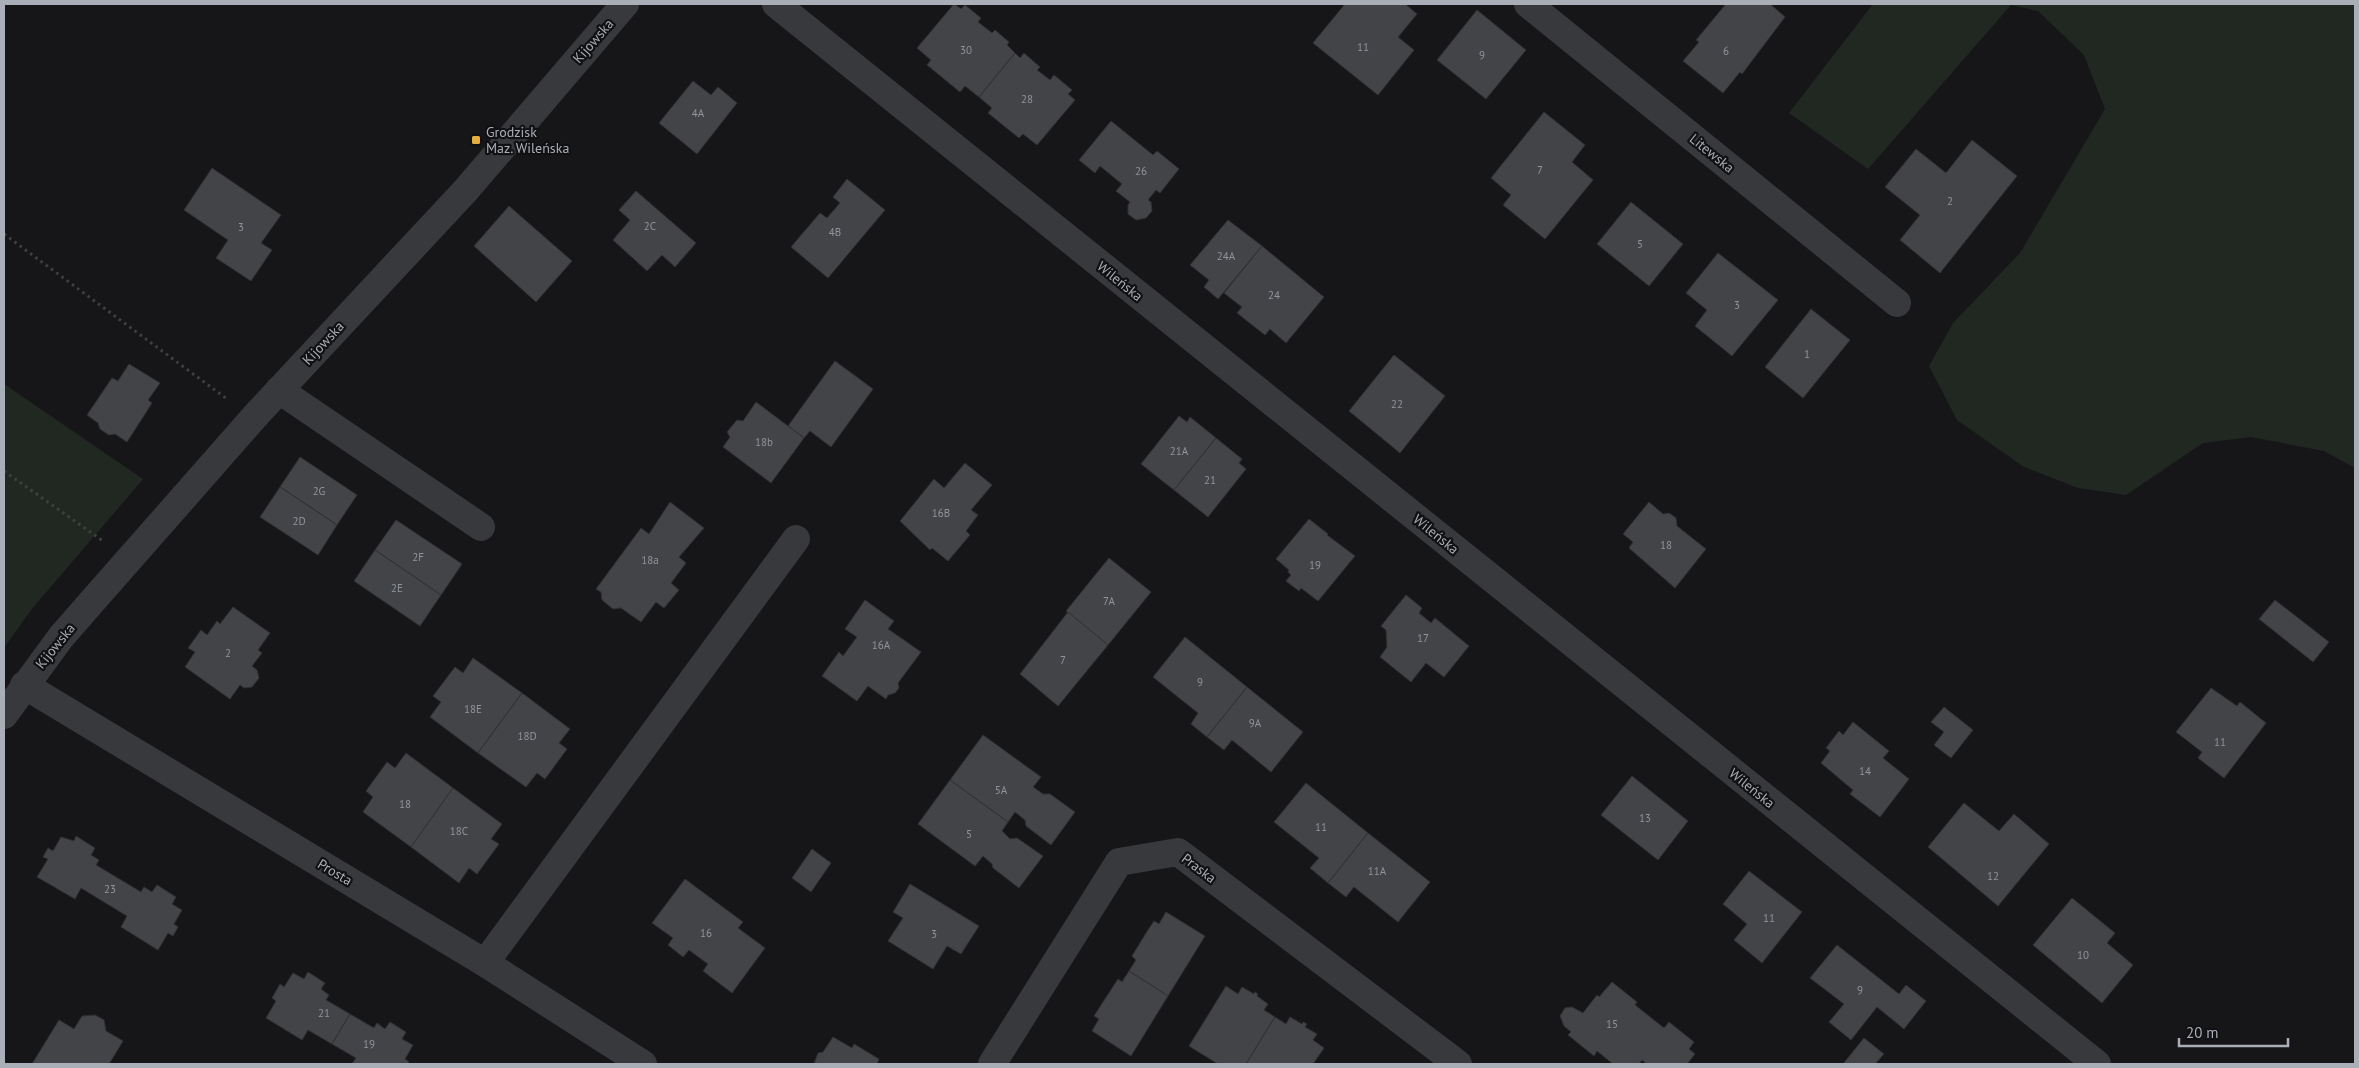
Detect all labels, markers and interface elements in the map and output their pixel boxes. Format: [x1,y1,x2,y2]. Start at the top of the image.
street label: Kijowska [569,15,617,67]
house number: 11 [1357,40,1369,54]
house number: 30 [960,43,972,57]
house number: 6 [1723,44,1729,58]
house number: 9 [1479,48,1485,62]
house number: 28 [1021,92,1033,106]
house number: 4A [692,106,705,120]
place label: Grodzisk Maz. Wileńska [486,123,569,157]
street label: Litewska [1686,130,1738,177]
marker: Grodzisk Maz. Wileńska [470,134,482,146]
house number: 7 [1537,163,1543,177]
house number: 26 [1135,164,1147,178]
house number: 2 [1947,194,1953,208]
house number: 2C [644,219,656,233]
house number: 3 [238,220,244,234]
house number: 4B [829,225,841,239]
house number: 5 [1637,237,1643,251]
house number: 24A [1217,249,1236,263]
street label: Wileńska [1093,257,1147,305]
house number: 24 [1268,288,1280,302]
house number: 3 [1734,298,1740,312]
street label: Kijowska [298,317,348,369]
house number: 1 [1804,347,1810,361]
house number: 22 [1391,397,1403,411]
house number: 18b [755,435,773,449]
house number: 21A [1170,444,1189,458]
house number: 21 [1204,473,1216,487]
house number: 2G [313,484,326,498]
house number: 16B [932,506,950,520]
street label: Wileńska [1409,510,1463,558]
house number: 2D [292,514,306,528]
house number: 18 [1660,538,1672,552]
house number: 2F [412,550,424,564]
house number: 18a [641,553,659,567]
house number: 19 [1309,558,1321,572]
house number: 2E [391,581,403,595]
house number: 7A [1103,594,1115,608]
street label: Kijowska [31,620,79,672]
house number: 17 [1417,631,1429,645]
house number: 16A [872,638,891,652]
house number: 2 [225,646,231,660]
house number: 7 [1060,653,1066,667]
house number: 9 [1197,675,1203,689]
house number: 18E [464,702,482,716]
house number: 9A [1249,716,1262,730]
house number: 18D [517,729,537,743]
house number: 11 [2214,735,2226,749]
street label: Wileńska [1725,764,1779,812]
house number: 14 [1859,764,1871,778]
house number: 5A [995,783,1008,797]
house number: 18 [399,797,411,811]
house number: 13 [1639,811,1651,825]
house number: 11 [1315,820,1327,834]
house number: 18C [450,824,468,838]
house number: 5 [966,827,972,841]
street label: Praska [1178,849,1220,887]
street label: Prosta [314,855,356,889]
house number: 11A [1368,864,1387,878]
house number: 12 [1987,869,1999,883]
house number: 23 [104,882,116,896]
house number: 11 [1763,911,1775,925]
house number: 16 [700,926,712,940]
house number: 3 [931,927,937,941]
house number: 10 [2077,948,2089,962]
house number: 9 [1857,983,1863,997]
house number: 21 [318,1006,330,1020]
scale bar [2179,1016,2288,1048]
house number: 15 [1606,1017,1618,1031]
text: 20 m [2186,1023,2219,1042]
house number: 19 [363,1037,375,1051]

